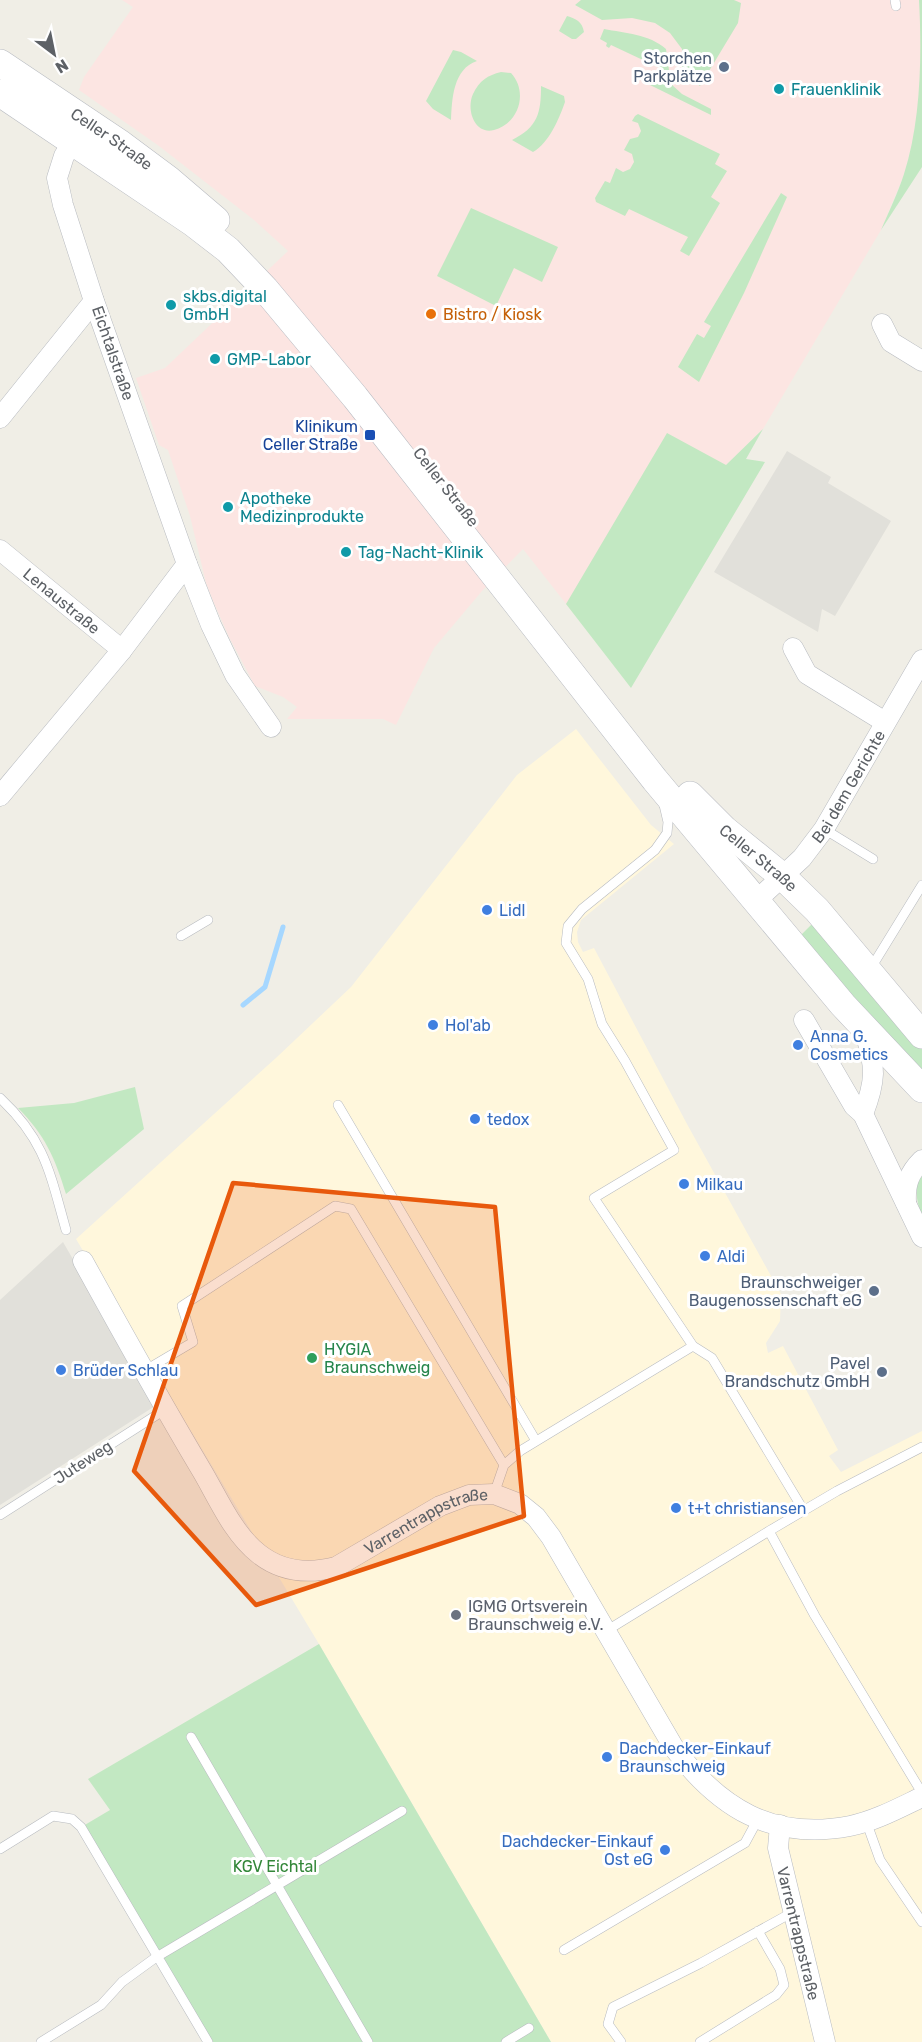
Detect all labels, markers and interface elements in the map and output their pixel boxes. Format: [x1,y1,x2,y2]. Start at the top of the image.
north arrow [24,24,84,84]
place label: Storchen Parkplätze [633,49,712,86]
text: N [52,55,72,77]
marker: Storchen Parkplätze [717,60,731,74]
place label: Frauenklinik [791,80,882,99]
marker: Frauenklinik [772,82,786,96]
street label: Celler Straße [67,104,156,174]
place label: skbs.digital GmbH [183,287,267,324]
marker: skbs.digital GmbH [164,298,178,312]
street label: Eichtalstraße [88,303,138,403]
place label: Bistro / Kiosk [443,305,542,324]
marker: Bistro / Kiosk [424,307,438,321]
place label: GMP-Labor [227,350,311,369]
marker: GMP-Labor [208,352,222,366]
place label: Klinikum Celler Straße [263,417,358,454]
marker: Klinikum Celler Straße [363,428,377,442]
street label: Celler Straße [409,444,483,530]
place label: Apotheke Medizinprodukte [240,489,364,526]
marker: Apotheke Medizinprodukte [221,500,235,514]
place label: Tag-Nacht-Klinik [358,543,484,562]
marker: Tag-Nacht-Klinik [339,545,353,559]
street label: Lenaustraße [20,564,104,638]
street label: Bei dem Gerichte [807,727,889,847]
street label: Celler Straße [716,820,802,895]
place label: Lidl [499,901,525,920]
marker: Lidl [480,903,494,917]
place label: Hol'ab [445,1016,491,1035]
marker: Hol'ab [426,1018,440,1032]
place label: Anna G. Cosmetics [810,1027,888,1064]
marker: Anna G. Cosmetics [791,1038,805,1052]
place label: tedox [487,1110,530,1129]
marker: tedox [468,1112,482,1126]
place label: Milkau [696,1175,743,1194]
marker: Milkau [677,1177,691,1191]
place label: Aldi [717,1247,745,1266]
marker: Aldi [698,1249,712,1263]
place label: Braunschweiger Baugenossenschaft eG [689,1273,862,1310]
marker: Braunschweiger Baugenossenschaft eG [867,1284,881,1298]
place label: HYGIA Braunschweig [324,1340,430,1377]
marker: HYGIA Braunschweig [305,1351,319,1365]
place label: Pavel Brandschutz GmbH [725,1354,870,1391]
place label: Brüder Schlau [73,1361,178,1380]
marker: Brüder Schlau [54,1363,68,1377]
marker: Pavel Brandschutz GmbH [875,1365,889,1379]
street label: Juteweg [50,1436,116,1488]
street label: Varrentrappstraße [360,1485,488,1558]
place label: t+t christiansen [688,1499,807,1518]
marker: t+t christiansen [669,1501,683,1515]
place label: IGMG Ortsverein Braunschweig e.V. [468,1597,604,1634]
marker: IGMG Ortsverein Braunschweig e.V. [449,1608,463,1622]
place label: Dachdecker-Einkauf Braunschweig [619,1739,771,1776]
marker: Dachdecker-Einkauf Braunschweig [600,1750,614,1764]
place label: Dachdecker-Einkauf Ost eG [501,1832,654,1869]
marker: Dachdecker-Einkauf Ost eG [658,1843,672,1857]
park label: KGV Eichtal [233,1857,317,1876]
street label: Varrentrappstraße [773,1865,824,2002]

